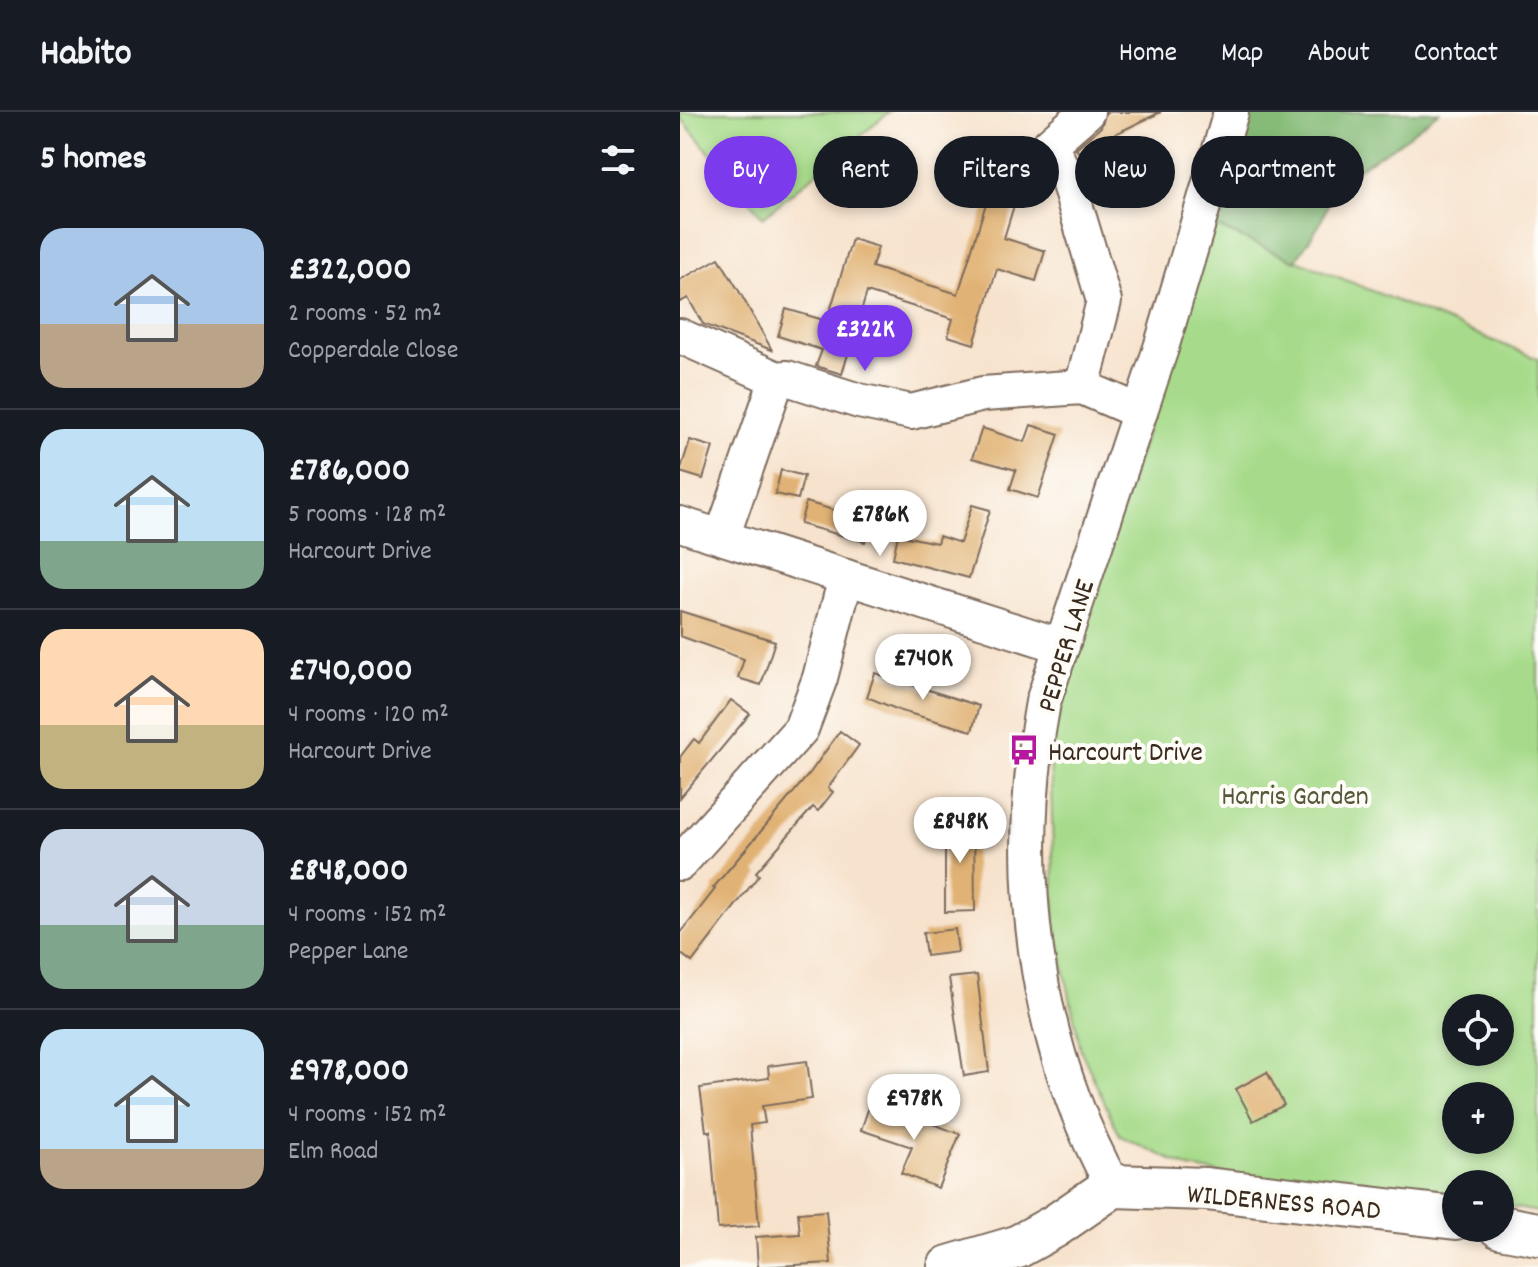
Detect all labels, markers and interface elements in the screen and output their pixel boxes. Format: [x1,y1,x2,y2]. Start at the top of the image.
text: Habito [40,28,132,83]
text: Home [1119,35,1177,75]
text: Map [1221,35,1263,75]
text: About [1307,35,1370,75]
text: Contact [1414,35,1498,75]
text: 5 homes [40,136,147,185]
chip: Buy [704,136,797,208]
chip: Rent [813,136,918,208]
chip: Filters [934,136,1059,208]
chip: New [1075,136,1175,208]
chip: Apartment [1191,136,1364,208]
icon: filters [596,138,640,182]
text: £322,000 [288,247,412,296]
icon: home [104,260,200,356]
text: 2 rooms · 52 m² [288,296,441,333]
pin: £322K [809,305,921,373]
text: £322K [835,312,895,349]
text: Copperdale Close [288,333,458,370]
text: £786,000 [288,448,410,497]
icon: home [104,461,200,557]
pin: £786K [824,490,936,558]
text: 5 rooms · 128 m² [288,497,446,534]
text: £786K [851,497,909,534]
text: Harcourt Drive [288,534,432,571]
street label: PEPPER LANE [1030,575,1108,718]
pin: £740K [867,634,979,702]
text: £740K [893,641,953,678]
text: £740,000 [288,648,413,697]
icon: home [104,661,200,757]
text: 4 rooms · 120 m² [288,697,449,734]
bus stop icon: Harcourt Drive [1007,733,1041,767]
text: Harcourt Drive [288,734,432,771]
place label: Harcourt Drive [1048,735,1203,775]
park label: Harris Garden [1221,779,1369,819]
pin: £848K [904,797,1016,865]
text: £848K [932,804,988,841]
text: £848,000 [288,848,408,897]
icon: home [104,861,200,957]
text: 4 rooms · 152 m² [288,897,447,934]
text: Pepper Lane [288,934,409,971]
map controls [1442,994,1514,1242]
button: locate [1442,994,1514,1066]
text: £978,000 [288,1048,409,1097]
icon: home [104,1061,200,1157]
pin: £978K [858,1074,970,1142]
text: £978K [885,1081,943,1118]
button: + [1442,1082,1514,1154]
text: 4 rooms · 152 m² [288,1097,447,1134]
text: Elm Road [288,1134,378,1171]
button: − [1442,1170,1514,1242]
street label: WILDERNESS ROAD [1185,1177,1382,1233]

